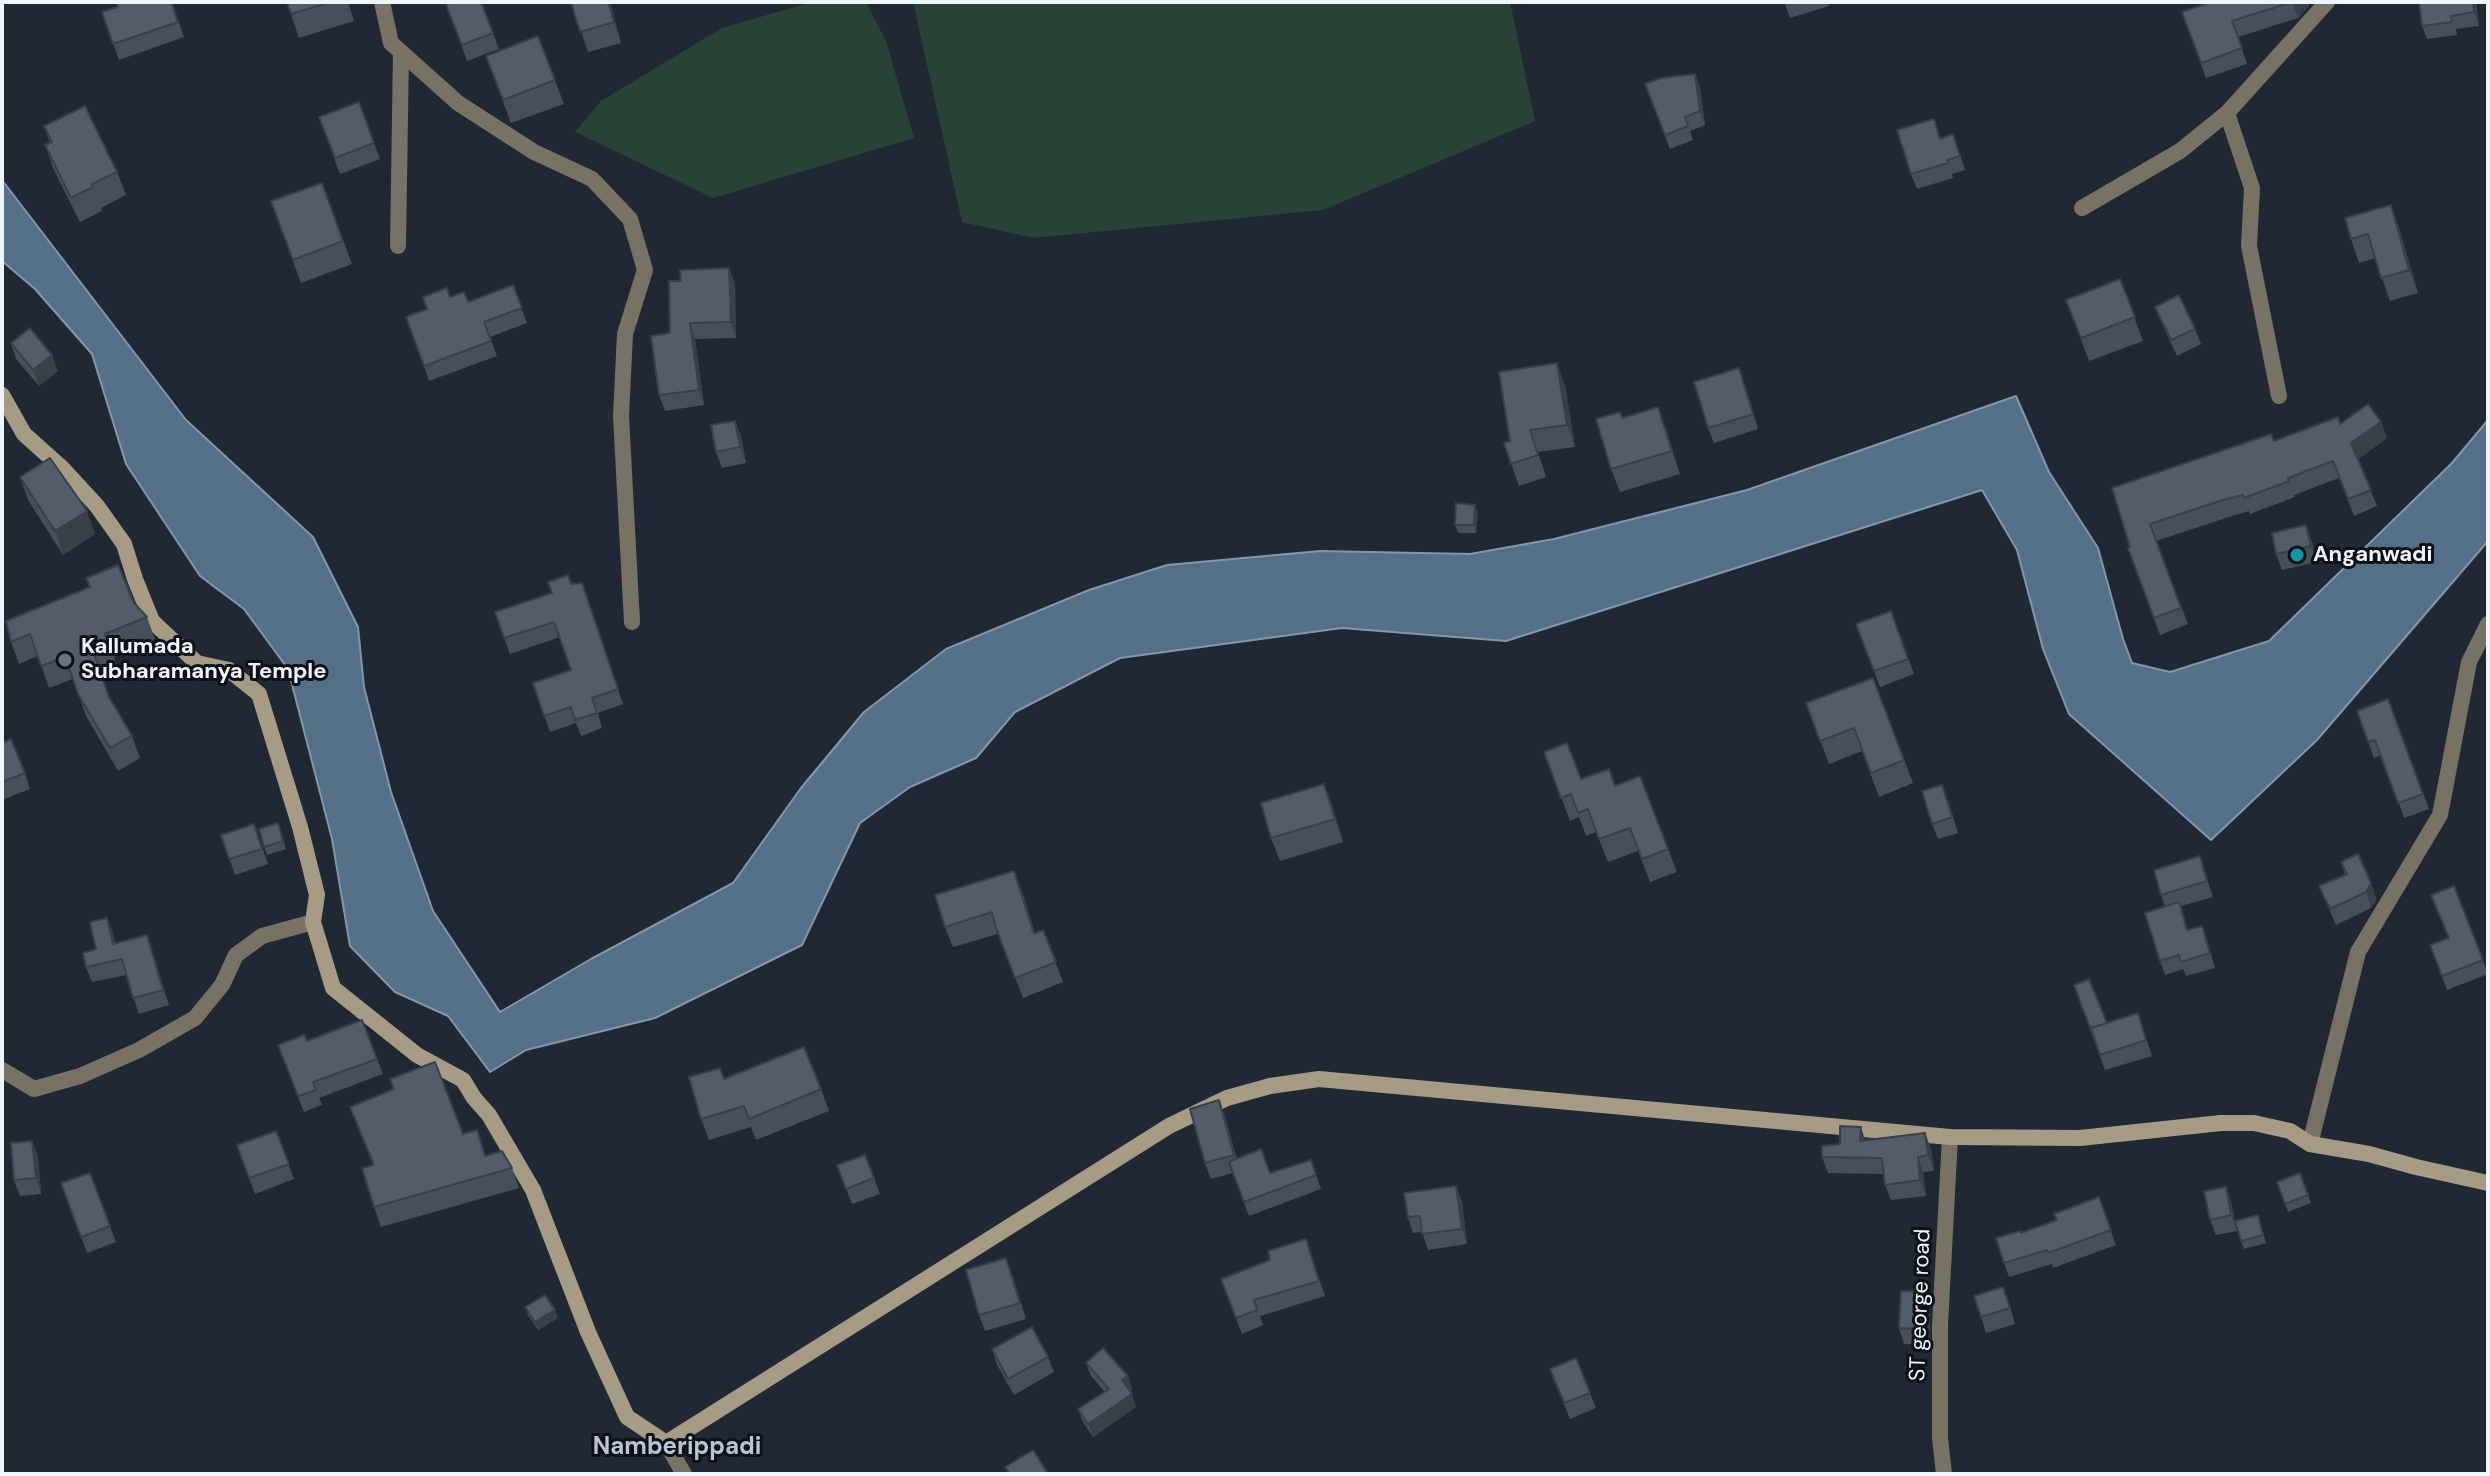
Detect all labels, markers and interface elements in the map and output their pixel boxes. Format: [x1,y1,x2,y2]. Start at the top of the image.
place label: Anganwadi [2313,542,2433,568]
marker: Anganwadi [2288,546,2306,564]
place label: Kallumada Subharamanya Temple [81,634,326,686]
marker: Kallumada Subharamanya Temple [56,651,74,669]
street label: ST george road [1905,1228,1937,1382]
district label: Namberippadi [593,1434,761,1462]

